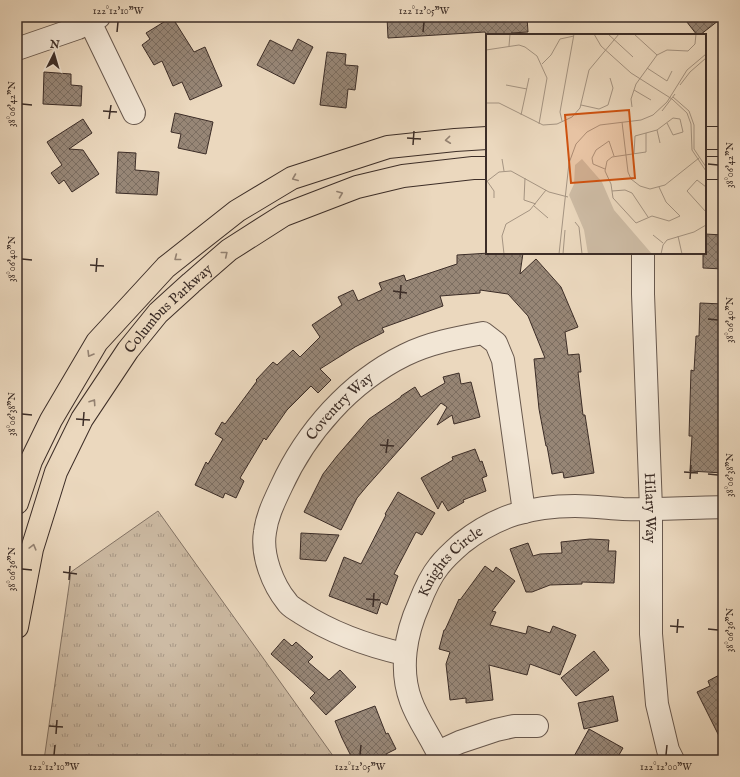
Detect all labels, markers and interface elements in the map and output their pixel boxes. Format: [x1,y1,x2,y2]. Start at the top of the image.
text: 122°12'10"W [93,5,144,18]
text: 122°12'05"W [399,5,450,18]
north arrow [34,34,74,74]
inset map [486,34,706,254]
text: N [48,38,61,52]
text: 38°06'42"N [6,81,19,127]
one-way arrow [445,136,451,145]
text: 38°06'42"N [724,142,737,188]
one-way arrow [292,173,299,181]
one-way arrow [336,190,343,198]
text: 38°06'40"N [6,236,19,282]
one-way arrow [221,251,228,258]
one-way arrow [174,254,181,261]
street label: Columbus Parkway [120,259,217,357]
text: 38°06'40"N [724,297,737,343]
one-way arrow [87,350,94,357]
street label: Coventry Way [301,368,377,444]
text: 38°06'38"N [6,392,19,436]
one-way arrow [88,399,96,406]
text: 38°06'38"N [724,453,737,497]
street label: Hilary Way [640,472,661,544]
street label: Knights Circle [413,521,486,600]
one-way arrow [28,544,36,550]
text: 38°06'36"N [6,547,19,591]
text: 38°06'36"N [724,608,737,652]
text: 122°12'10"W [29,761,80,774]
text: 122°12'05"W [335,761,386,774]
text: 122°12'00"W [640,761,692,774]

